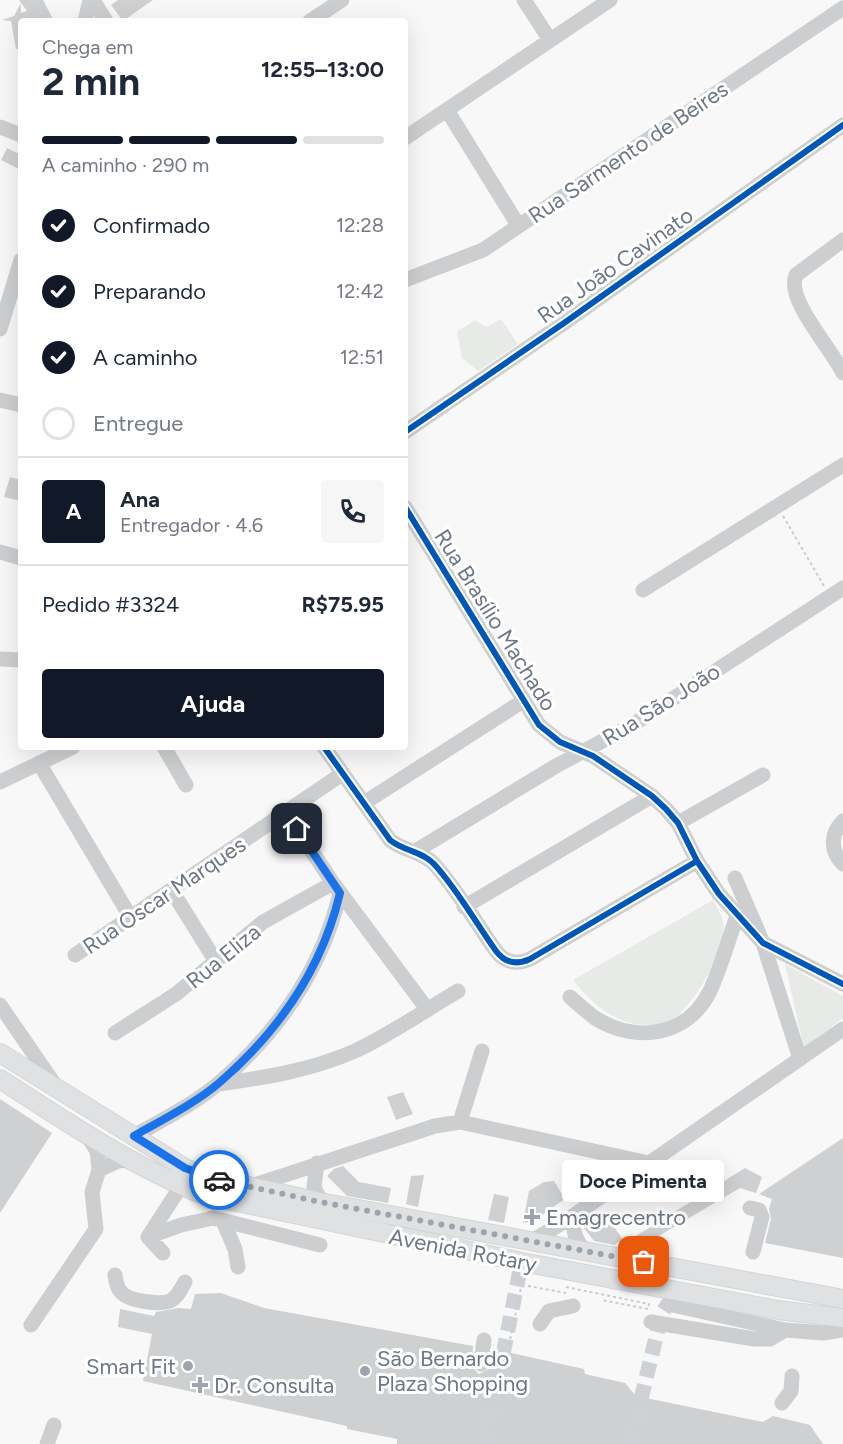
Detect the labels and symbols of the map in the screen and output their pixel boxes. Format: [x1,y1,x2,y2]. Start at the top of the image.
street label: Rua Sarmento de Beires [523,76,733,229]
street label: Rua João Cavinato [532,202,698,329]
street label: Rua Brasílio Machado [429,524,562,716]
street label: Rua São João [597,658,725,751]
pin [271,803,322,854]
street label: Rua Oscar Marques [78,831,251,960]
street label: Rua Eliza [181,918,266,994]
courier [189,1150,249,1210]
callout: Doce Pimenta [563,1160,725,1202]
place label: Emagrecentro [546,1204,686,1231]
marker: Emagrecentro [523,1208,541,1226]
street label: Avenida Rotary [387,1223,539,1278]
pin [618,1236,669,1287]
place label: São Bernardo Plaza Shopping [377,1345,528,1397]
place label: Smart Fit [86,1353,176,1380]
marker: Smart Fit [181,1359,195,1373]
marker: São Bernardo Plaza Shopping [358,1364,372,1378]
place label: Dr. Consulta [214,1372,334,1399]
marker: Dr. Consulta [191,1376,209,1394]

